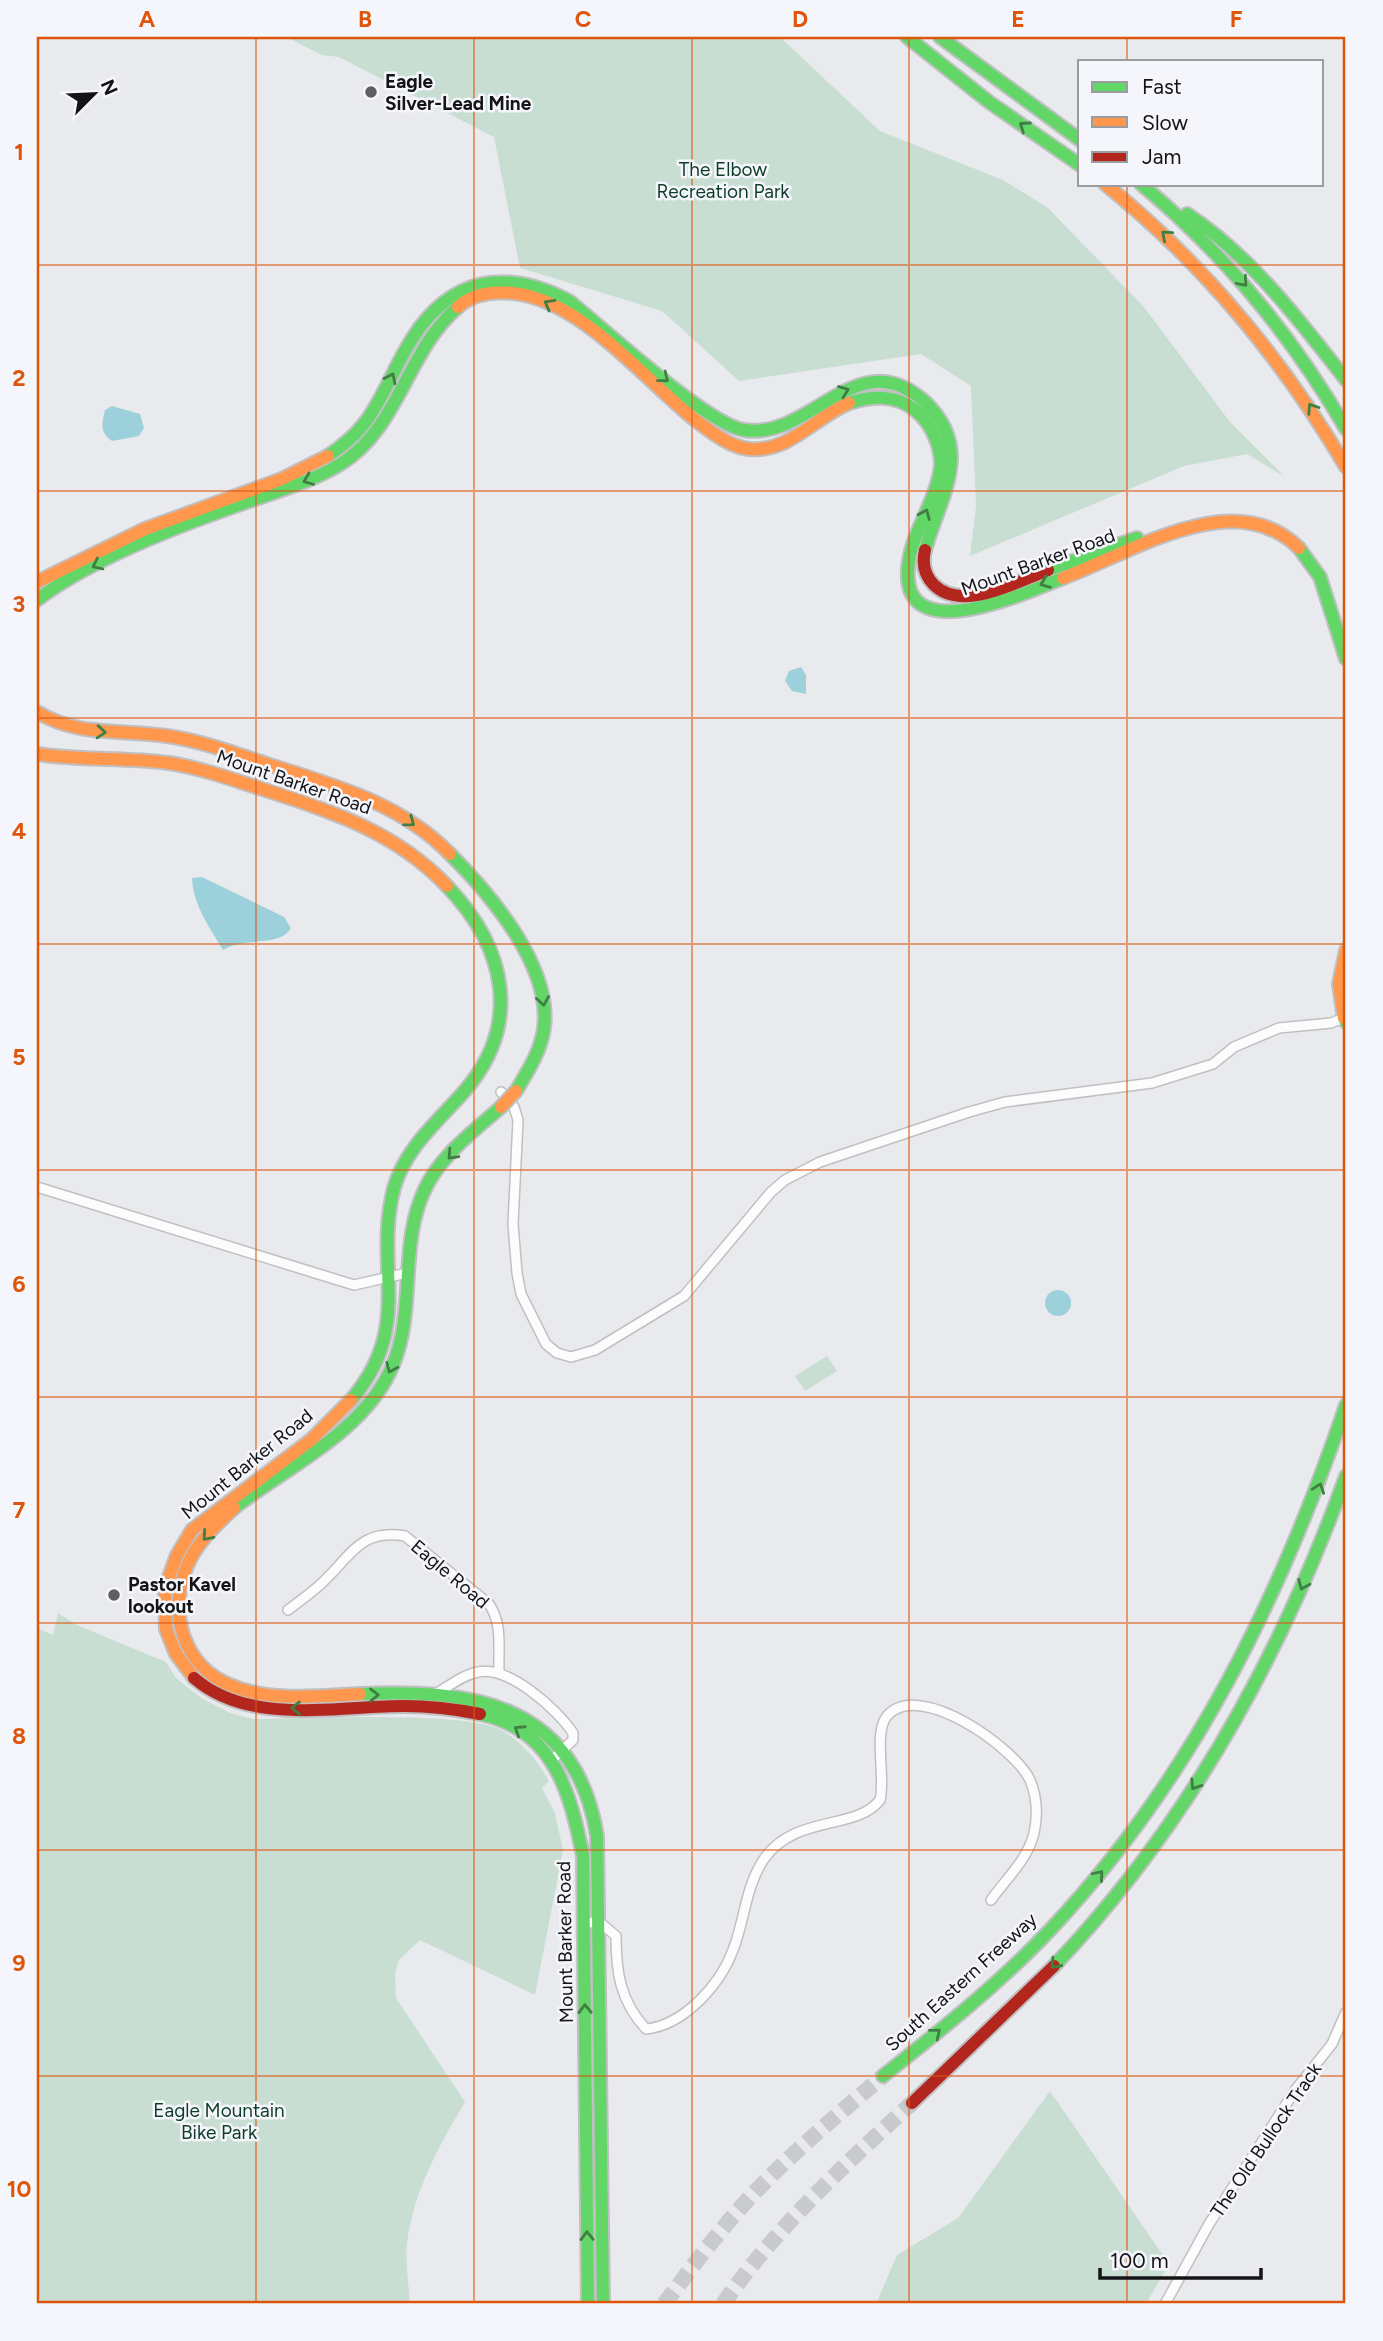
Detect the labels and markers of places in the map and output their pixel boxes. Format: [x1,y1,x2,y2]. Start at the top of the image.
place label: Eagle Silver-Lead Mine [385,70,532,115]
marker: Eagle Silver-Lead Mine [363,84,379,100]
place label: Pastor Kavel lookout [128,1573,236,1618]
marker: Pastor Kavel lookout [106,1587,122,1603]

